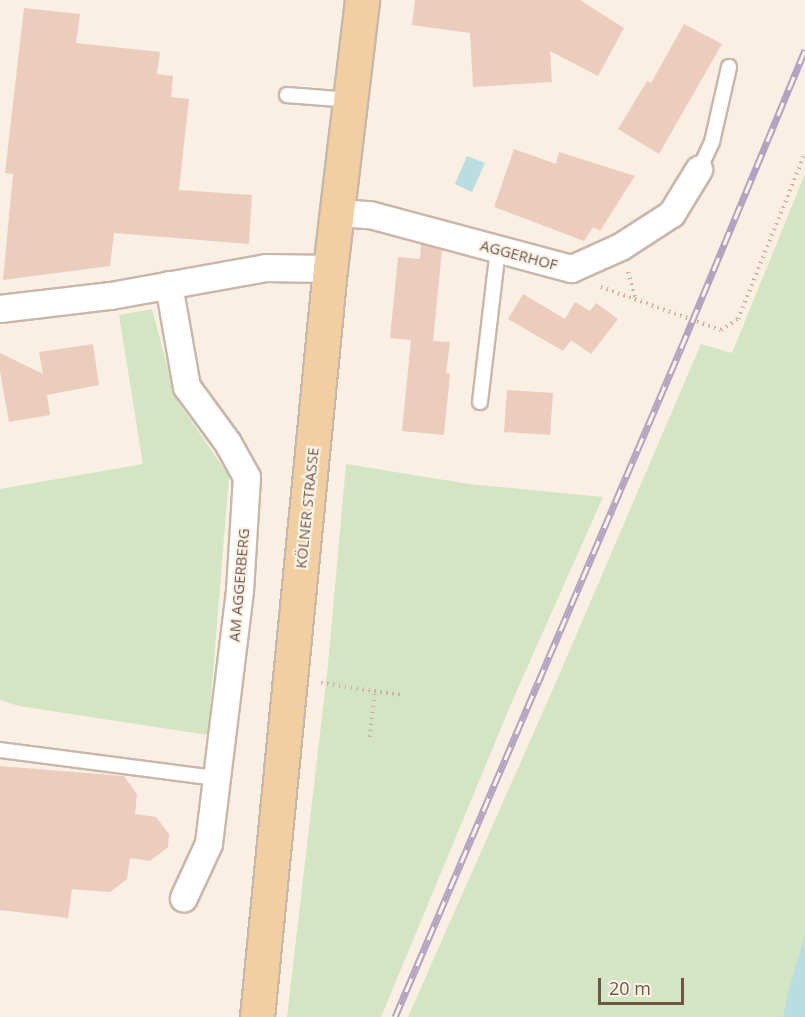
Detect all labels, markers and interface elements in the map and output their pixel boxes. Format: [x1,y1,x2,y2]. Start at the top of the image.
street label: AGGERHOF [478,236,560,274]
street label: KÖLNER STRASSE [292,447,322,569]
street label: AM AGGERBERG [225,527,253,643]
scale bar [601,966,686,1004]
text: 20 m [609,976,651,1000]

